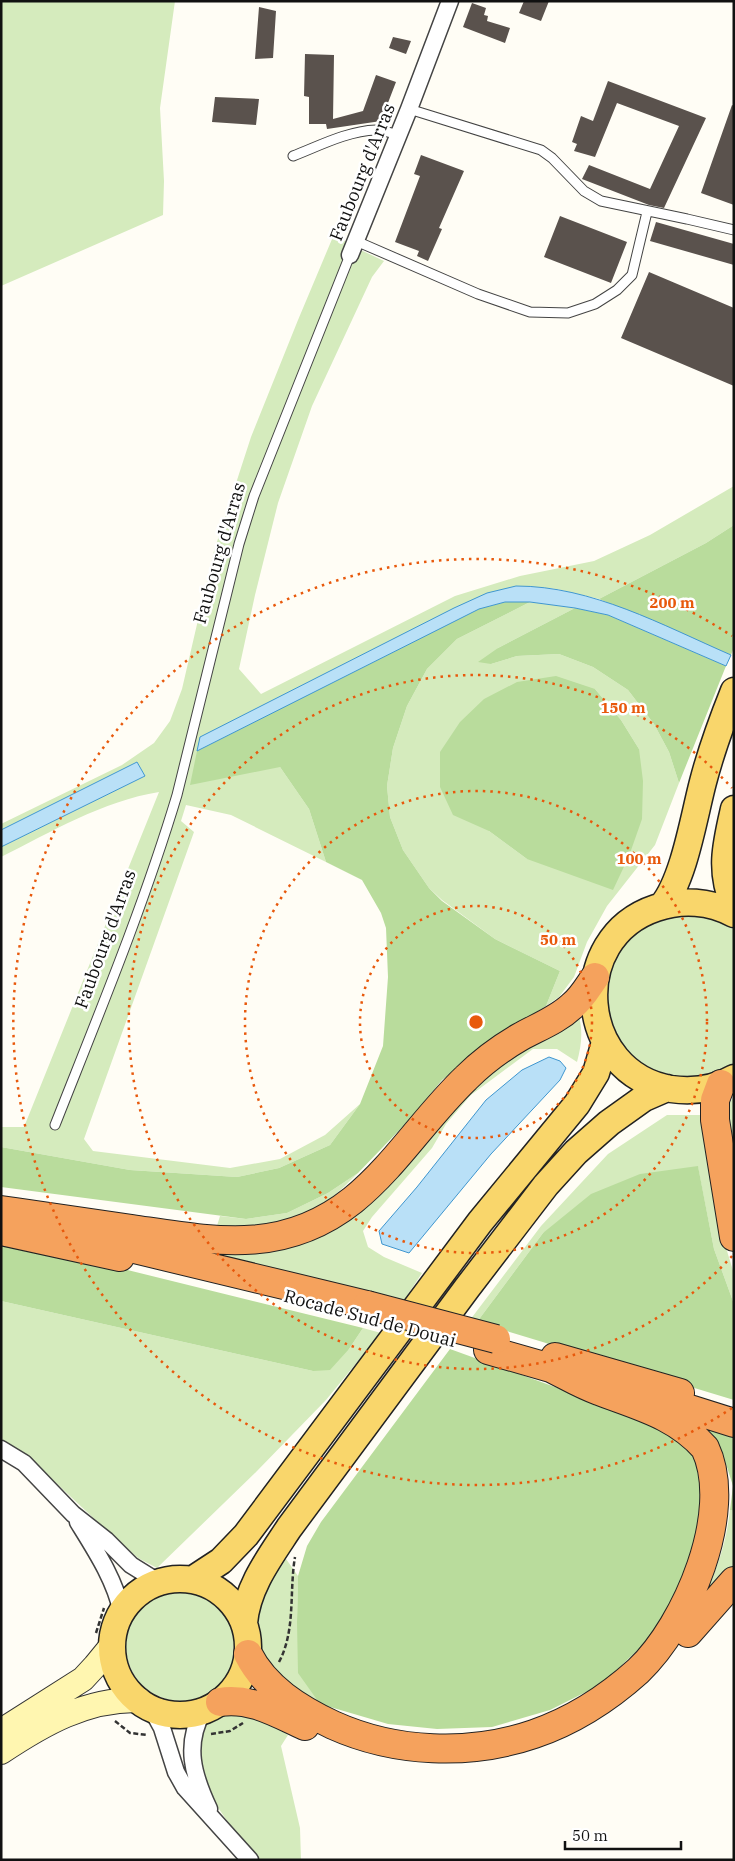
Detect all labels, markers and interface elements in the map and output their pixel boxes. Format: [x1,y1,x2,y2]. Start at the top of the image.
street label: Faubourg d'Arras [324,100,400,244]
street label: Faubourg d'Arras [188,480,250,626]
text: 200 m [649,593,695,612]
text: 150 m [600,698,646,717]
text: 100 m [616,849,662,868]
street label: Faubourg d'Arras [69,866,141,1012]
text: 50 m [540,930,576,949]
centre of rings [467,1013,485,1031]
street label: Rocade Sud de Douai [281,1284,459,1352]
scale bar [565,1818,681,1850]
text: 50 m [572,1826,608,1845]

